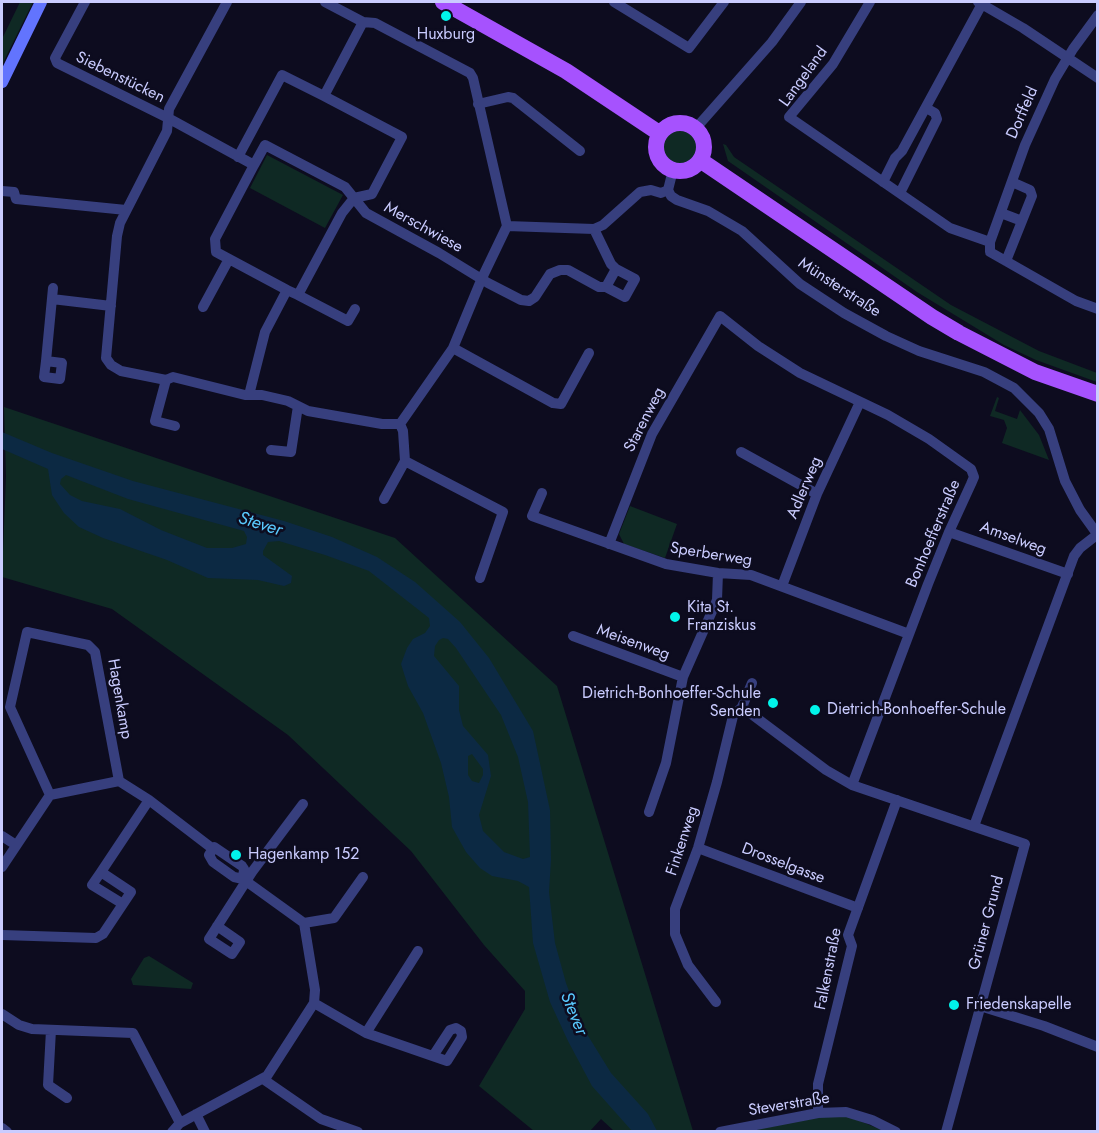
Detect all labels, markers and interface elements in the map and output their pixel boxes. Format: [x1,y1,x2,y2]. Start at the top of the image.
marker: Huxburg [439,9,453,23]
place label: Huxburg [417,25,475,45]
street label: Langeland [776,43,832,111]
street label: Siebenstücken [72,48,168,108]
street label: Dorffeld [1003,84,1043,142]
street label: Merschwiese [380,198,466,258]
street label: Münsterstraße [794,254,884,322]
street label: Starenweg [621,384,669,456]
street label: Adlerweg [783,454,827,522]
street label: Bonhoefferstraße [903,477,965,591]
water label: Stever [235,508,285,542]
street label: Amselweg [977,518,1049,560]
street label: Sperberweg [669,539,753,571]
place label: Kita St. Franziskus [687,598,756,636]
marker: Kita St. Franziskus [668,610,682,624]
street label: Meisenweg [594,621,672,665]
street label: Hagenkamp [102,657,136,741]
place label: Dietrich-Bonhoeffer-Schule Senden [582,684,761,722]
marker: Dietrich-Bonhoeffer-Schule Senden [766,696,780,710]
place label: Dietrich-Bonhoeffer-Schule [827,700,1006,720]
marker: Dietrich-Bonhoeffer-Schule [808,703,822,717]
street label: Finkenweg [663,804,703,878]
street label: Drosselgasse [739,839,827,889]
place label: Hagenkamp 152 [248,845,359,865]
marker: Hagenkamp 152 [229,848,243,862]
street label: Grüner Grund [965,874,1009,972]
street label: Falkenstraße [812,926,846,1012]
water label: Stever [555,989,591,1039]
place label: Friedenskapelle [966,995,1071,1015]
marker: Friedenskapelle [947,998,961,1012]
street label: Steverstraße [747,1089,831,1121]

